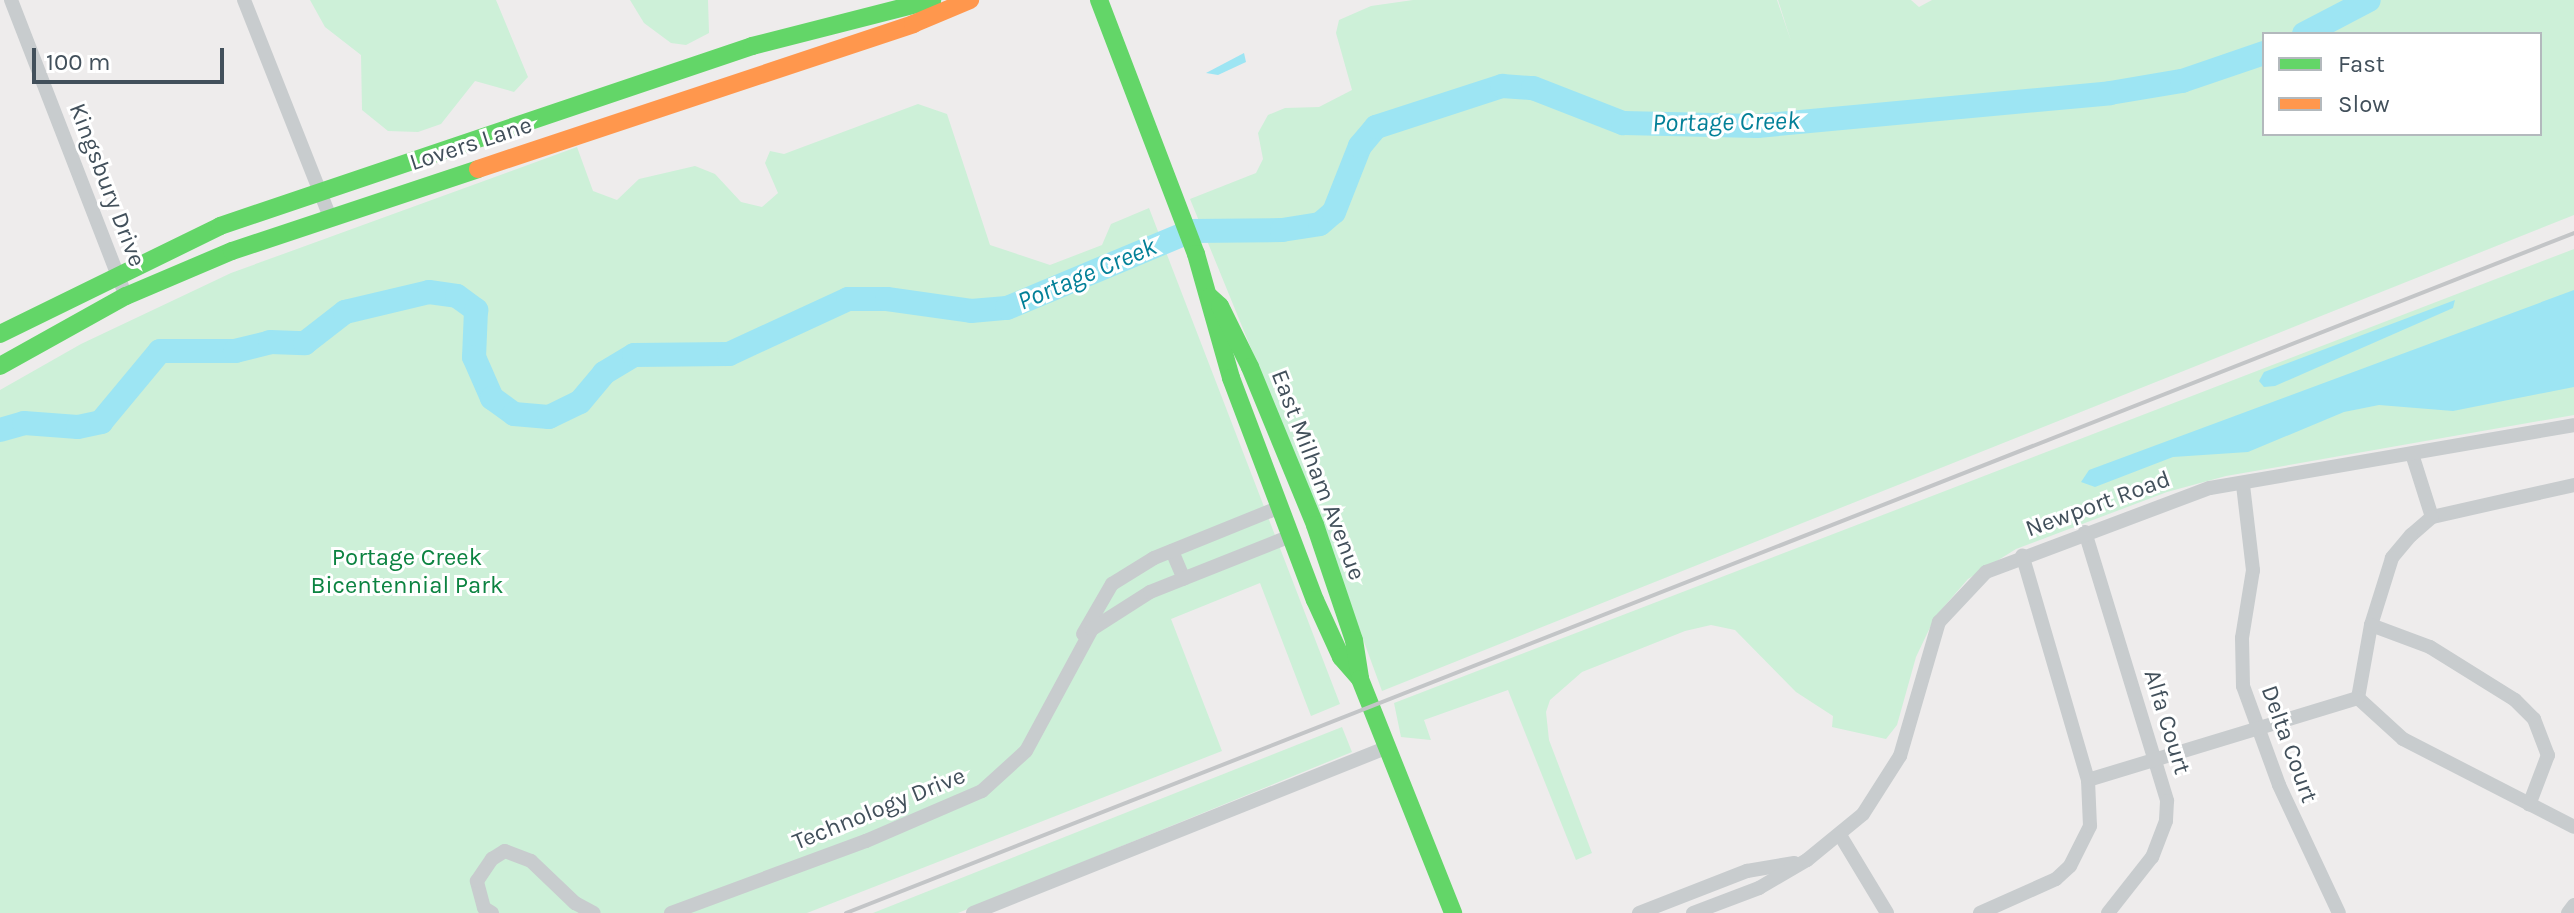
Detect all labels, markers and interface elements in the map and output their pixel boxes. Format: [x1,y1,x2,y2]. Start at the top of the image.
scale bar [36,32,228,82]
legend [2262,32,2542,136]
text: 100 m [46,48,111,76]
text: Fast [2338,50,2385,78]
text: Slow [2338,90,2390,118]
street label: Kingsbury Drive [63,99,151,271]
water label: Portage Creek [1652,105,1800,139]
street label: Lovers Lane [406,111,536,177]
water label: Portage Creek [1013,231,1161,317]
street label: East Milham Avenue [1265,366,1371,584]
street label: Newport Road [2022,464,2174,544]
park label: Portage Creek Bicentennial Park [310,544,504,600]
street label: Alfa Court [2137,666,2197,778]
street label: Delta Court [2254,681,2324,807]
street label: Technology Drive [788,761,970,857]

